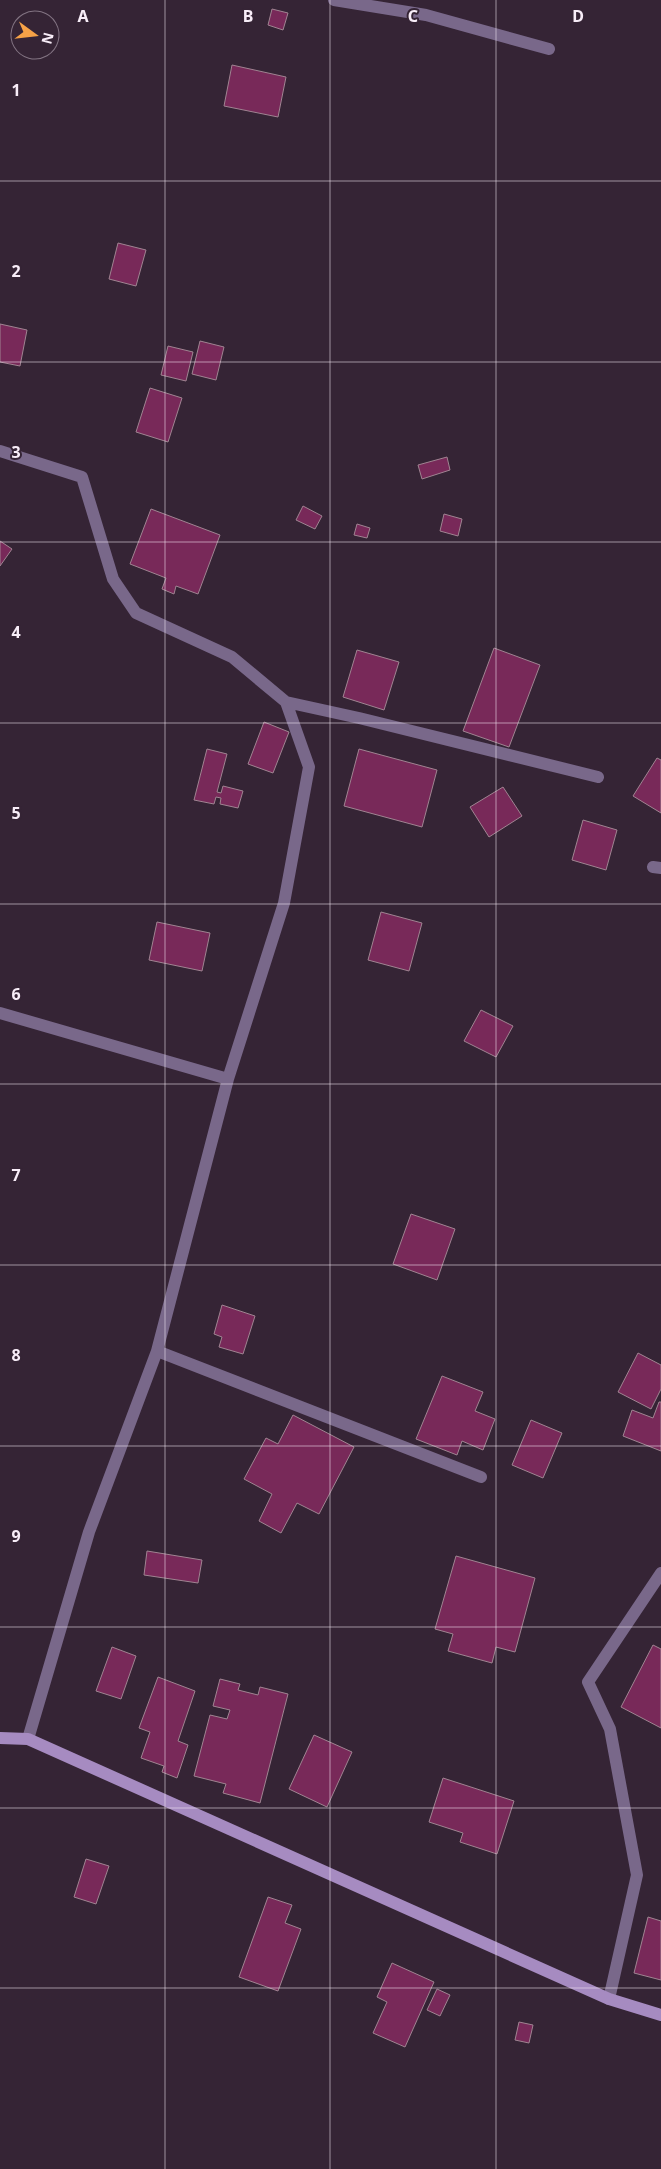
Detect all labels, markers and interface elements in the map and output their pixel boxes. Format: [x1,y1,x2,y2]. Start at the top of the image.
text: A [77,5,89,27]
text: B [243,5,253,27]
text: C [408,5,418,27]
text: D [572,5,584,27]
north arrow [10,10,60,60]
text: N [37,31,59,46]
text: 1 [11,79,21,101]
text: 2 [11,260,21,282]
text: 3 [11,441,21,463]
text: 4 [11,621,21,643]
text: 5 [11,802,21,824]
text: 6 [11,983,21,1005]
text: 7 [11,1164,21,1186]
text: 8 [11,1344,21,1366]
text: 9 [11,1525,21,1547]

